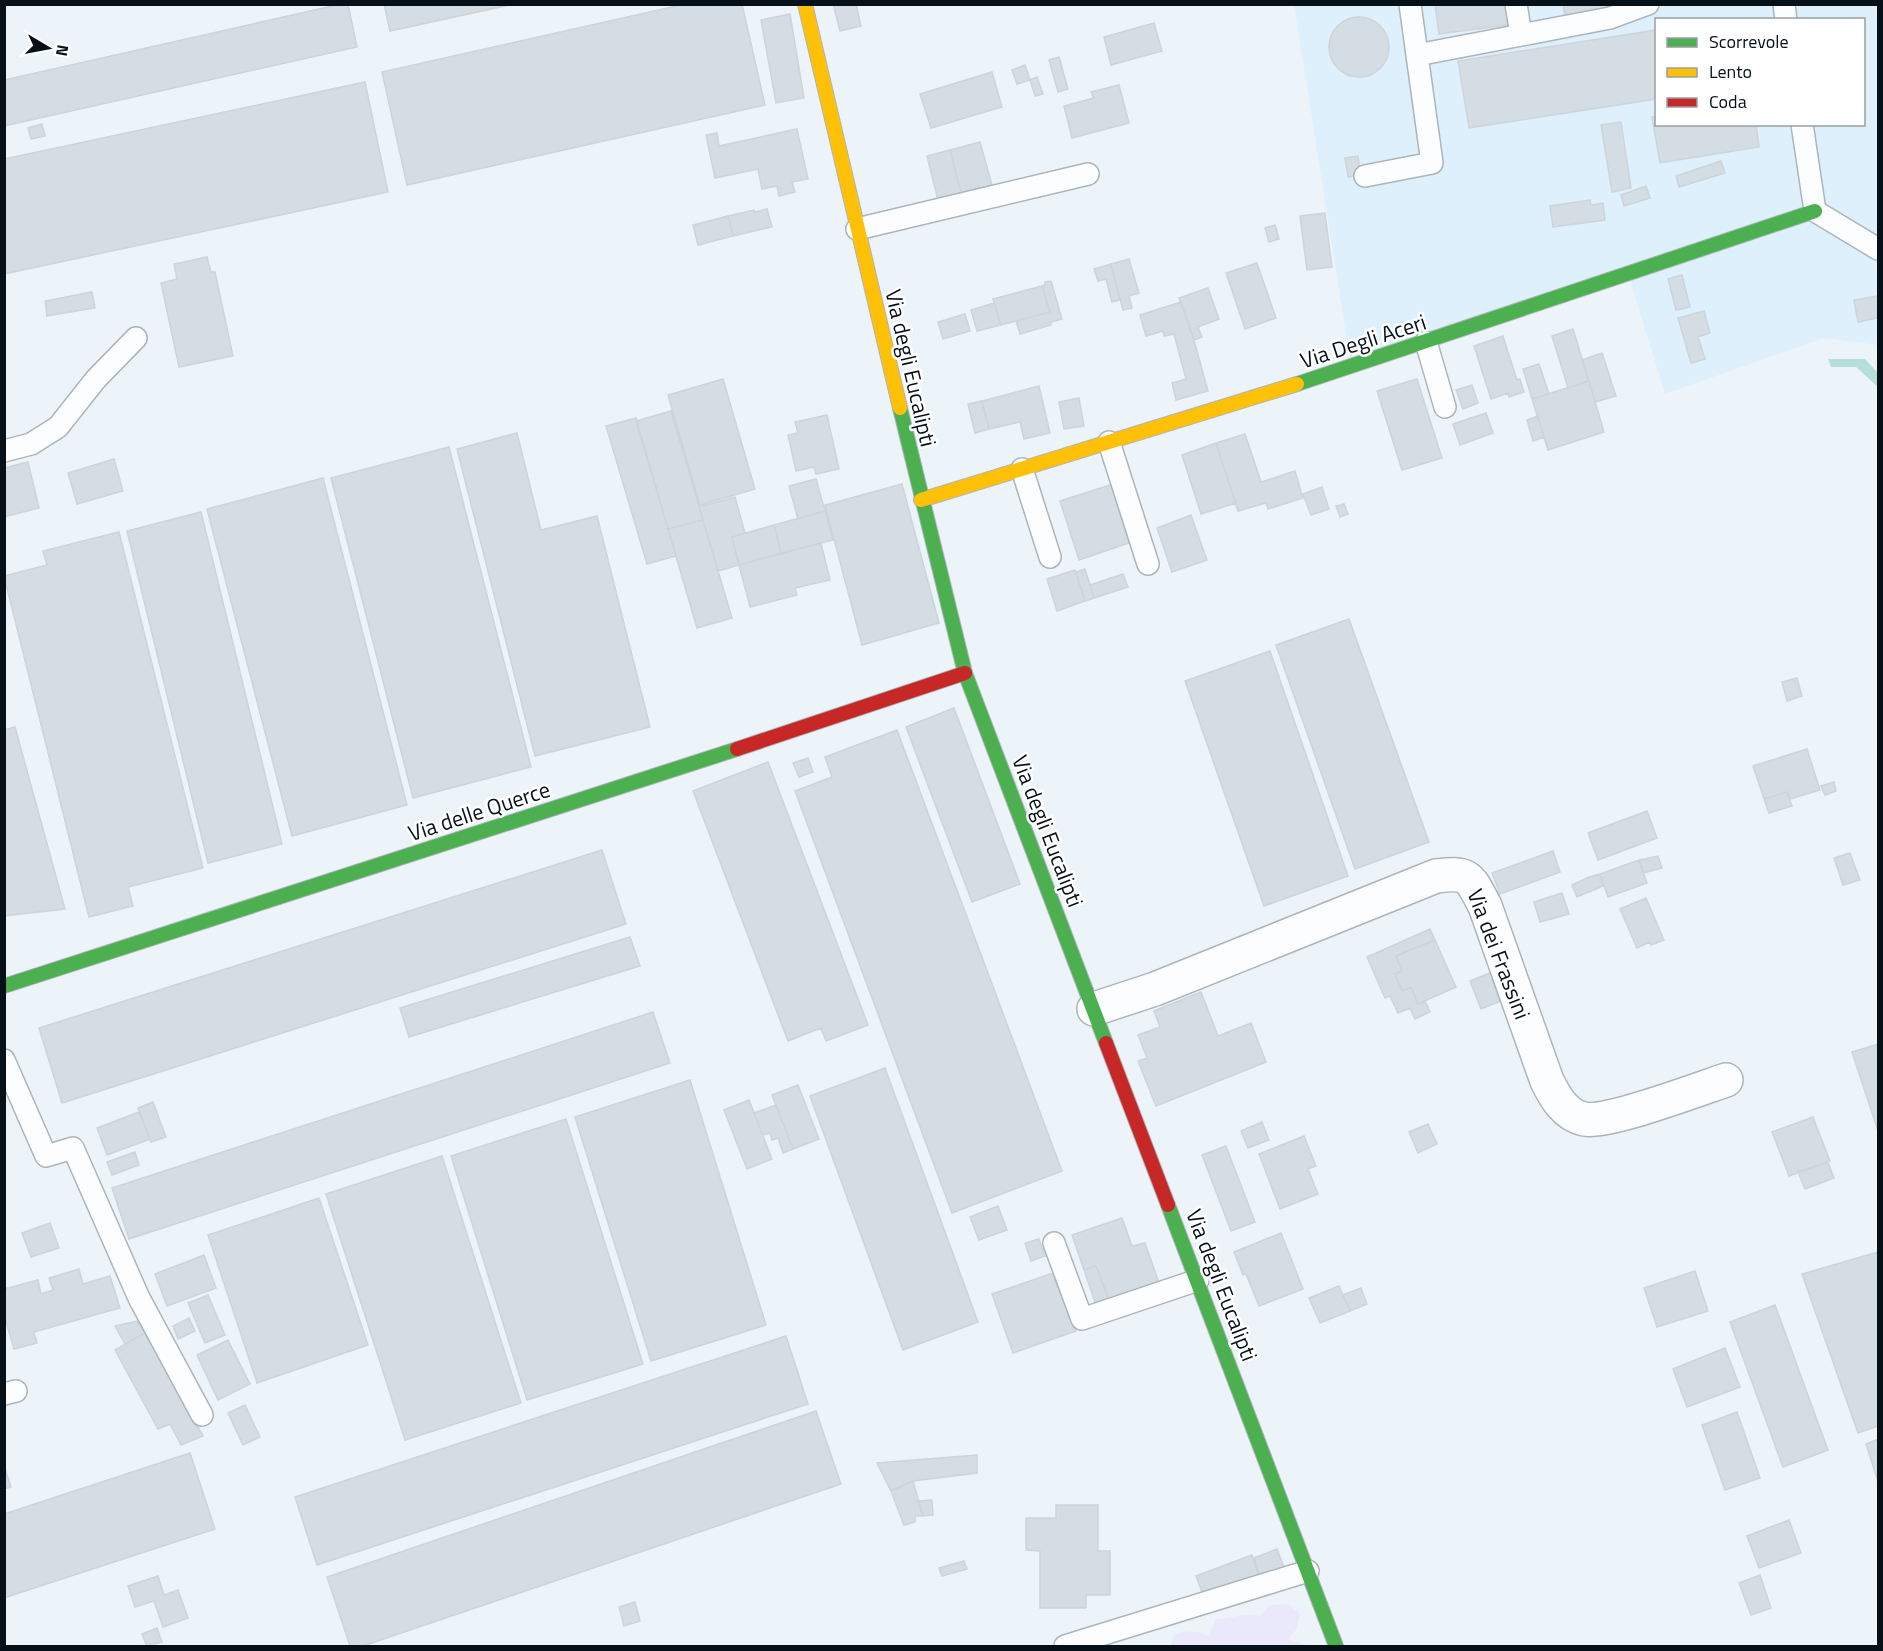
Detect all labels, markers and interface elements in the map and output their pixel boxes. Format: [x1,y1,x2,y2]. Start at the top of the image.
north arrow [18,18,78,78]
legend [1655,18,1865,126]
text: Scorrevole [1709,28,1788,55]
text: N [50,43,76,58]
text: Lento [1709,58,1752,85]
text: Coda [1709,88,1747,115]
street label: Via degli Eucalipti [876,286,946,450]
street label: Via Degli Aceri [1296,305,1430,377]
street label: Via degli Eucalipti [1003,750,1093,912]
street label: Via delle Querce [404,772,554,850]
street label: Via dei Frassini [1458,884,1540,1024]
street label: Via degli Eucalipti [1177,1204,1267,1366]

